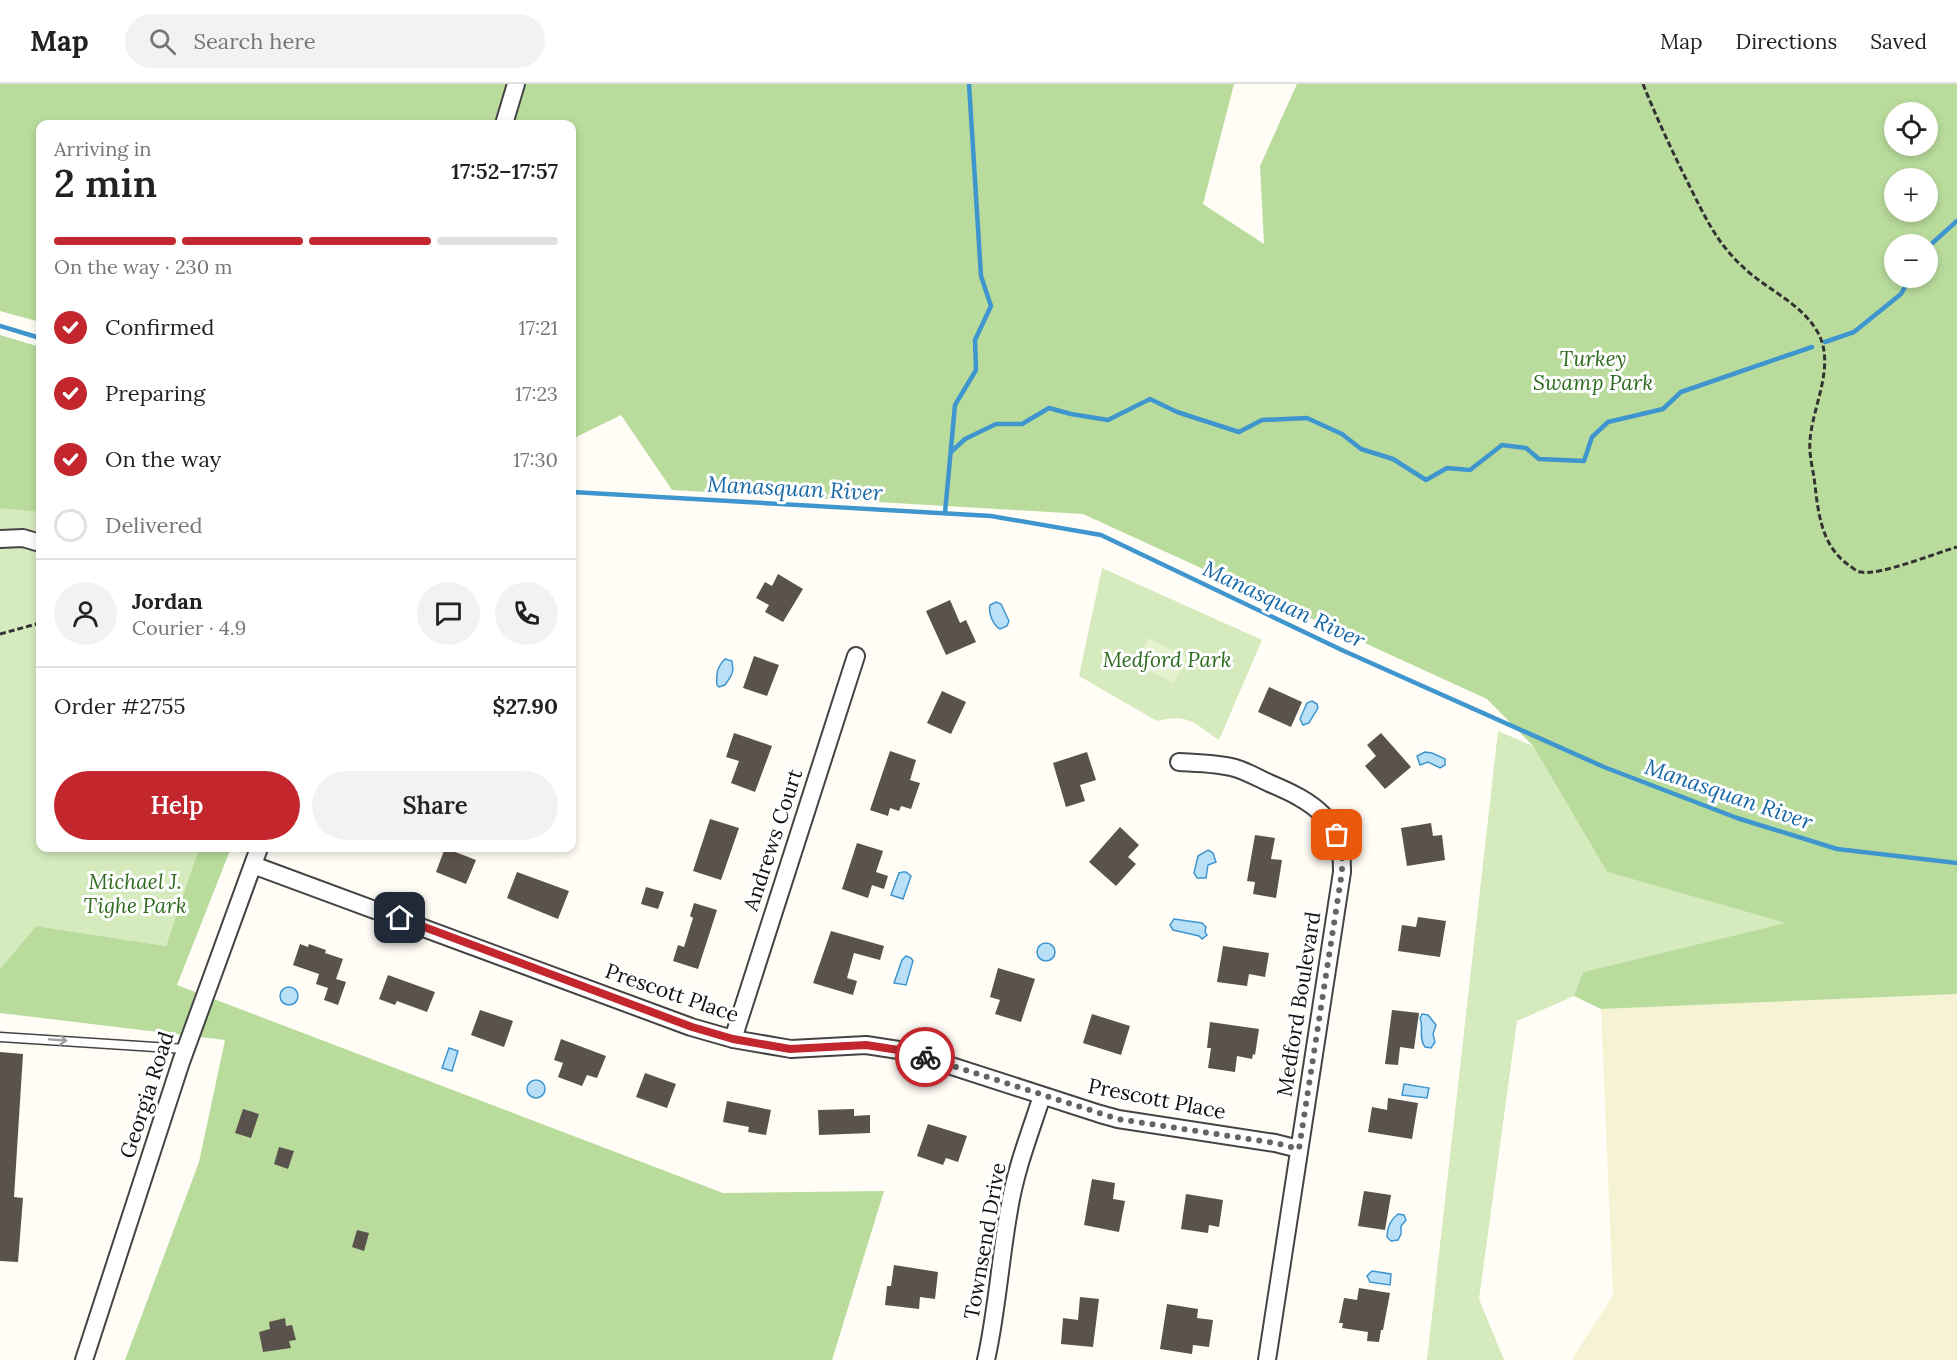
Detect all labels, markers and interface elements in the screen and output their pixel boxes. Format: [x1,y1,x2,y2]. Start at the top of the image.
search box [125,14,545,68]
text: Map [30,23,89,59]
icon: search [146,25,179,58]
text: Search here [194,27,316,55]
text: Map [1660,28,1703,55]
text: Directions [1736,28,1837,55]
text: Saved [1870,28,1927,55]
map controls [1884,102,1938,288]
button: locate [1884,102,1938,156]
text: Arriving in [54,136,151,161]
text: 17:52–17:57 [451,157,558,185]
text: 2 min [54,158,157,208]
button: + [1884,168,1938,222]
button: − [1884,234,1938,288]
text: On the way · 230 m [54,254,232,279]
icon: check [54,311,87,344]
text: Confirmed [105,313,214,341]
text: 17:21 [518,315,558,340]
park label: Turkey Swamp Park [1533,345,1653,396]
icon: check [54,377,87,410]
text: Preparing [105,379,205,407]
text: 17:23 [515,381,558,406]
icon: check [54,443,87,476]
text: On the way [105,445,221,473]
text: 17:30 [513,447,558,472]
water label: Manasquan River [706,469,884,507]
text: Delivered [105,511,203,539]
water label: Manasquan River [1198,554,1370,654]
button: person [54,582,117,645]
button: chat [417,582,480,645]
button: phone [495,582,558,645]
text: Jordan [132,587,203,615]
text: Courier · 4.9 [132,615,246,640]
park label: Medford Park [1103,646,1231,673]
text: Order #2755 [54,692,185,720]
text: $27.90 [493,692,558,720]
water label: Manasquan River [1641,752,1818,836]
street label: Andrews Court [737,765,808,915]
button: Help [54,771,300,840]
button: Share [312,771,558,840]
pin [1311,809,1362,860]
icon: bag [1320,818,1353,851]
park label: Michael J. Tighe Park [83,868,187,919]
pin [374,892,425,943]
icon: home [383,901,416,934]
street label: Medford Boulevard [1271,910,1326,1098]
street label: Prescott Place [602,957,743,1028]
courier [895,1027,955,1087]
street label: Georgia Road [113,1028,180,1162]
one-way arrow [48,1035,68,1046]
icon: bike [909,1041,942,1074]
street label: Prescott Place [1086,1072,1228,1125]
street label: Townsend Drive [957,1161,1012,1321]

